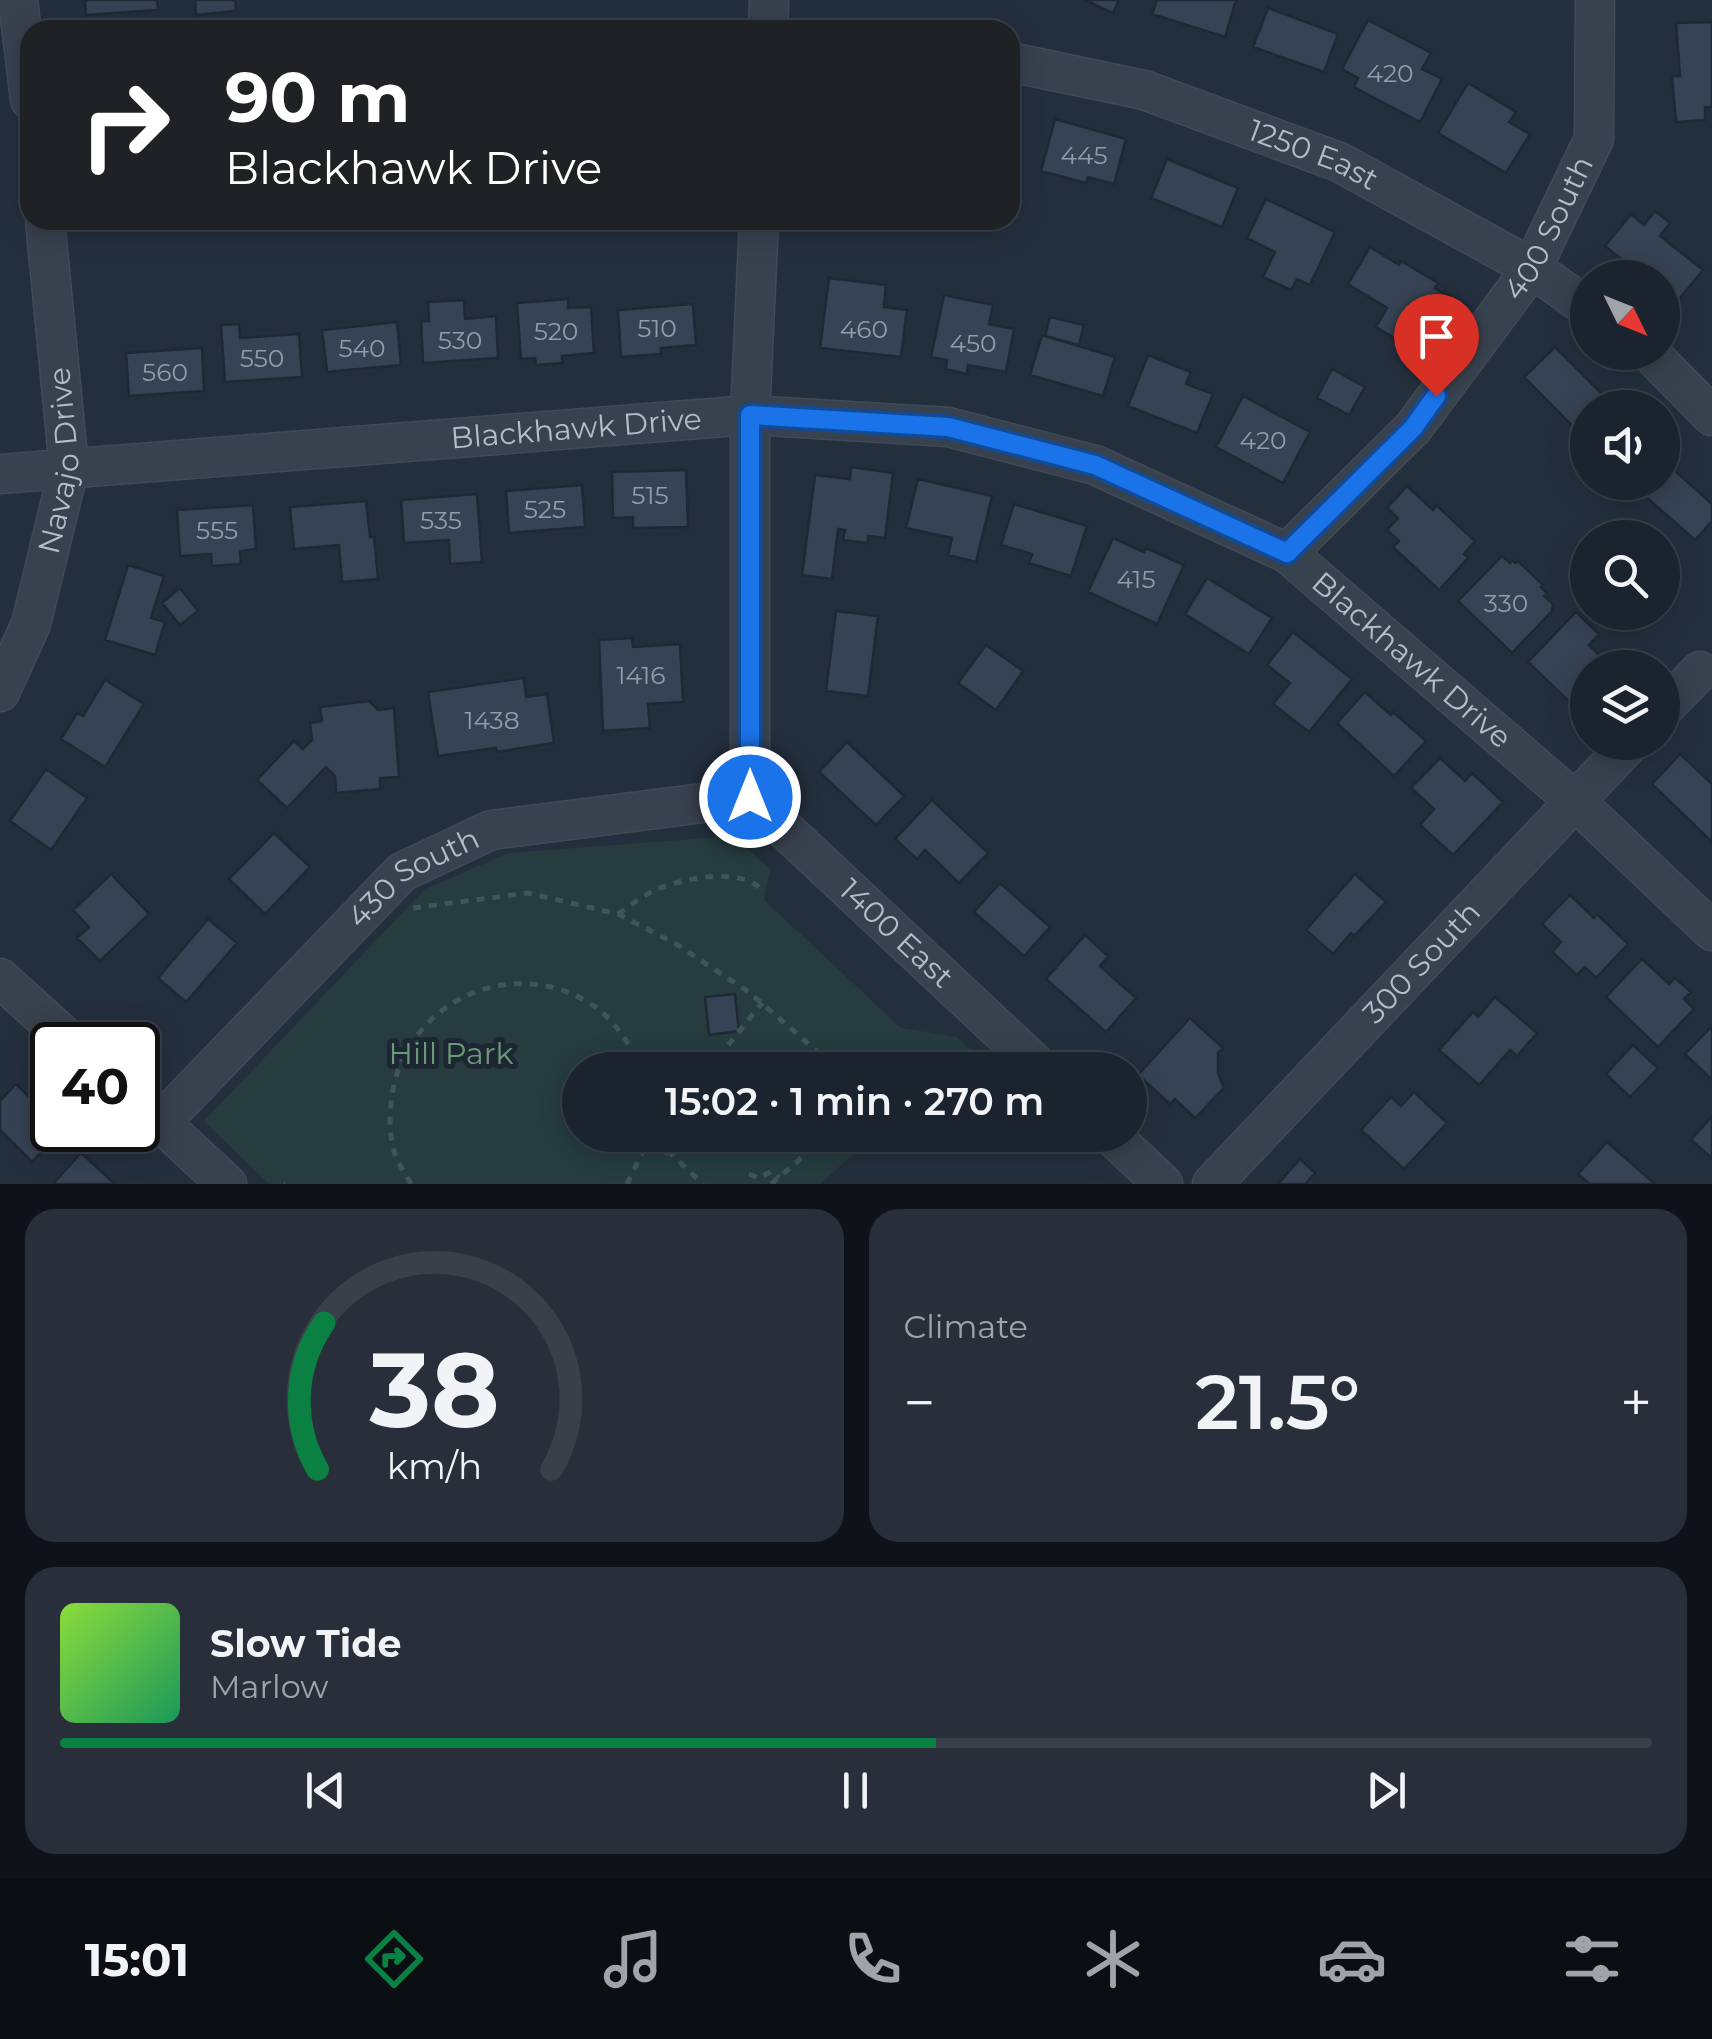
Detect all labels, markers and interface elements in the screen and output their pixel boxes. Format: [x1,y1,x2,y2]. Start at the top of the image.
text: 90 m [225,54,410,140]
house number: 420 [1366,58,1414,88]
icon: right [60,60,190,190]
street label: 1250 East [1243,111,1385,198]
text: Blackhawk Drive [225,140,602,195]
house number: 445 [1060,140,1108,170]
street label: 400 South [1496,150,1601,307]
north arrow [1570,260,1680,370]
map controls [1570,260,1680,760]
pin [1394,294,1479,397]
icon: arrive [1409,309,1464,364]
house number: 510 [637,313,677,343]
house number: 460 [840,314,888,344]
house number: 520 [534,316,578,346]
house number: 530 [438,325,482,355]
house number: 450 [949,328,997,358]
house number: 540 [338,333,386,363]
house number: 550 [240,343,284,373]
house number: 560 [142,357,188,387]
street label: Navajo Drive [30,366,87,557]
button: sound [1570,390,1680,500]
street label: Blackhawk Drive [449,400,703,456]
house number: 420 [1239,425,1287,455]
house number: 515 [631,480,669,510]
house number: 525 [524,494,566,524]
house number: 535 [420,505,462,535]
house number: 555 [196,515,238,545]
button: search [1570,520,1680,630]
house number: 415 [1116,564,1156,594]
street label: Blackhawk Drive [1304,564,1519,756]
house number: 330 [1484,588,1528,618]
button: layers [1570,650,1680,760]
house number: 1416 [616,660,666,690]
house number: 1438 [464,705,520,735]
position arrow [698,745,802,849]
street label: 430 South [339,819,485,935]
street label: 1400 East [832,871,961,995]
street label: 300 South [1355,894,1488,1031]
speed limit sign: 40 [30,1022,160,1152]
park label: Hill Park [389,1035,514,1072]
text: 15:02 · 1 min · 270 m [665,1078,1044,1125]
text: Climate [904,1307,1028,1346]
text: 38 [368,1326,499,1453]
text: 21.5° [1195,1356,1360,1448]
text: − [904,1369,935,1436]
text: + [1620,1369,1652,1436]
text: km/h [387,1444,482,1488]
text: Slow Tide [210,1620,402,1667]
text: Marlow [210,1667,328,1706]
icon: previous [298,1763,353,1818]
icon: pause [828,1763,883,1818]
icon: next [1359,1763,1414,1818]
icon: directions [359,1924,429,1994]
icon: music [598,1924,668,1994]
icon: phone [838,1924,908,1994]
icon: climate [1078,1924,1148,1994]
icon: car [1317,1924,1387,1994]
icon: filters [1557,1924,1627,1994]
text: 15:01 [85,1932,189,1987]

